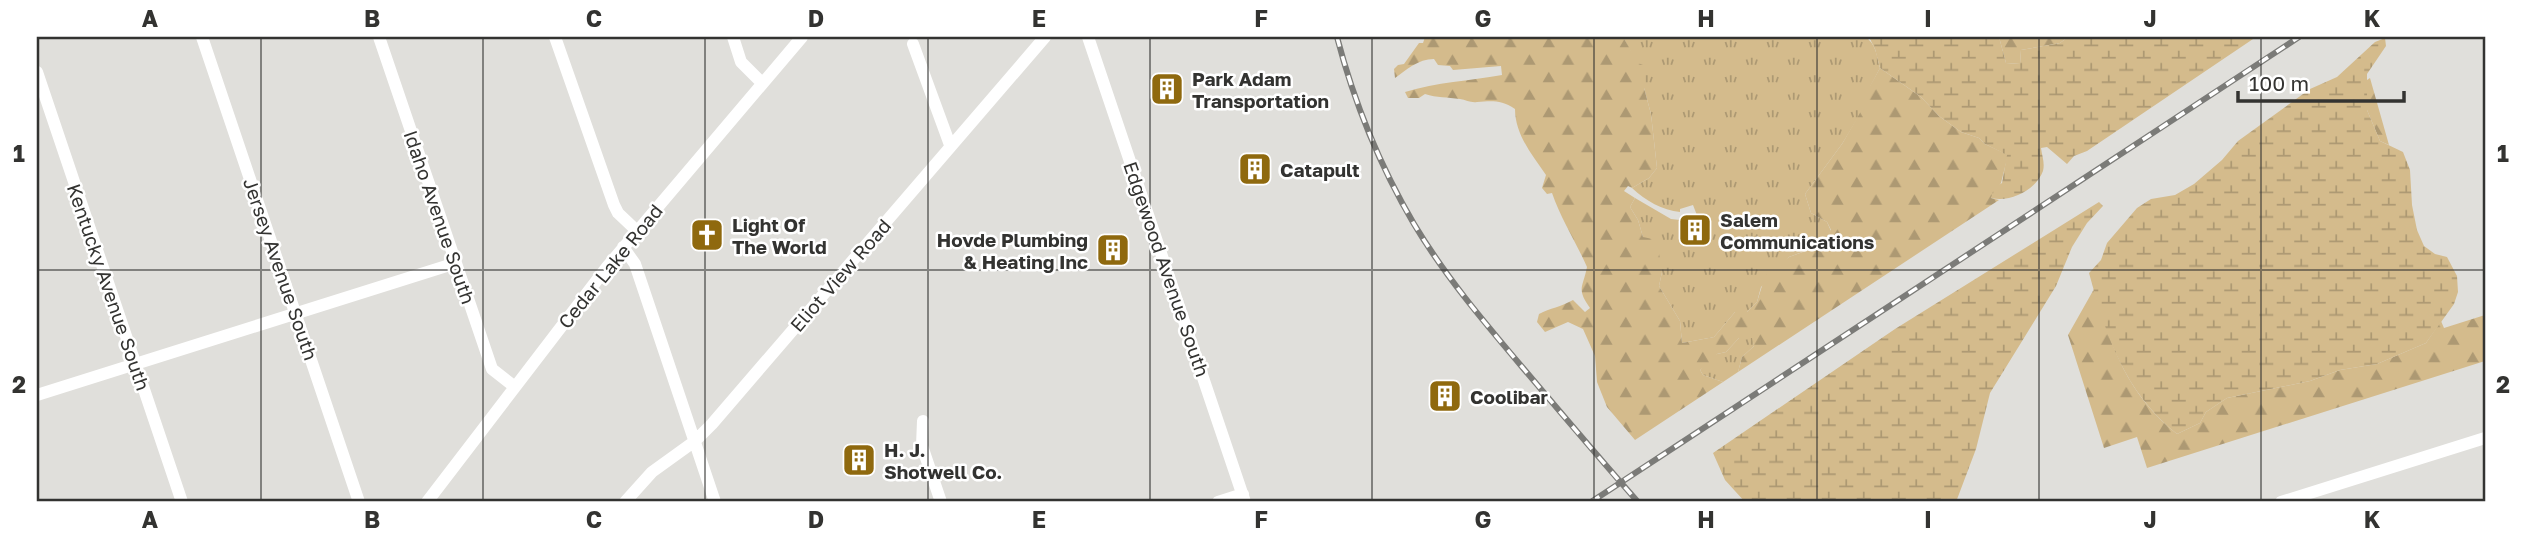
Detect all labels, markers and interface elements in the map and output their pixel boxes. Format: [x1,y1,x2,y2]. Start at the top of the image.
text: A [142,4,159,32]
text: B [364,4,380,32]
text: C [586,4,602,32]
text: D [808,4,824,32]
text: E [1032,4,1046,32]
text: F [1254,4,1268,32]
text: G [1475,4,1491,32]
text: H [1697,4,1715,32]
text: I [1924,4,1932,32]
text: J [2143,4,2157,32]
text: K [2364,4,2381,32]
scale bar [2238,60,2405,104]
place label: Park Adam Transportation [1192,67,1329,112]
building icon: Park Adam Transportation [1148,70,1186,108]
text: 100 m [2249,70,2309,96]
street label: Idaho Avenue South [399,127,481,307]
text: 1 [13,139,25,167]
text: 1 [2497,139,2509,167]
building icon: Catapult [1236,150,1274,188]
street label: Edgewood Avenue South [1119,158,1215,380]
place label: Catapult [1280,158,1360,181]
street label: Jersey Avenue South [239,175,323,363]
street label: Kentucky Avenue South [63,181,155,393]
street label: Cedar Lake Road [553,199,667,333]
place label: Salem Communications [1720,208,1875,253]
building icon: Salem Communications [1676,211,1714,249]
place label: Light Of The World [732,213,827,258]
street label: Eliot View Road [785,214,895,336]
church icon: Light Of The World [688,216,726,254]
place label: Hovde Plumbing & Heating Inc [937,228,1088,273]
building icon: Hovde Plumbing & Heating Inc [1094,231,1132,269]
text: 2 [12,370,26,398]
text: 2 [2496,370,2510,398]
building icon: Coolibar [1426,377,1464,415]
place label: Coolibar [1470,385,1549,408]
place label: H. J. Shotwell Co. [884,438,1002,483]
building icon: H. J. Shotwell Co. [840,441,878,479]
text: A [142,505,159,533]
text: B [364,505,380,533]
text: C [586,505,602,533]
text: D [808,505,824,533]
text: E [1032,505,1046,533]
text: F [1254,505,1268,533]
text: G [1475,505,1491,533]
text: H [1697,505,1715,533]
text: I [1924,505,1932,533]
text: J [2143,505,2157,533]
text: K [2364,505,2381,533]

